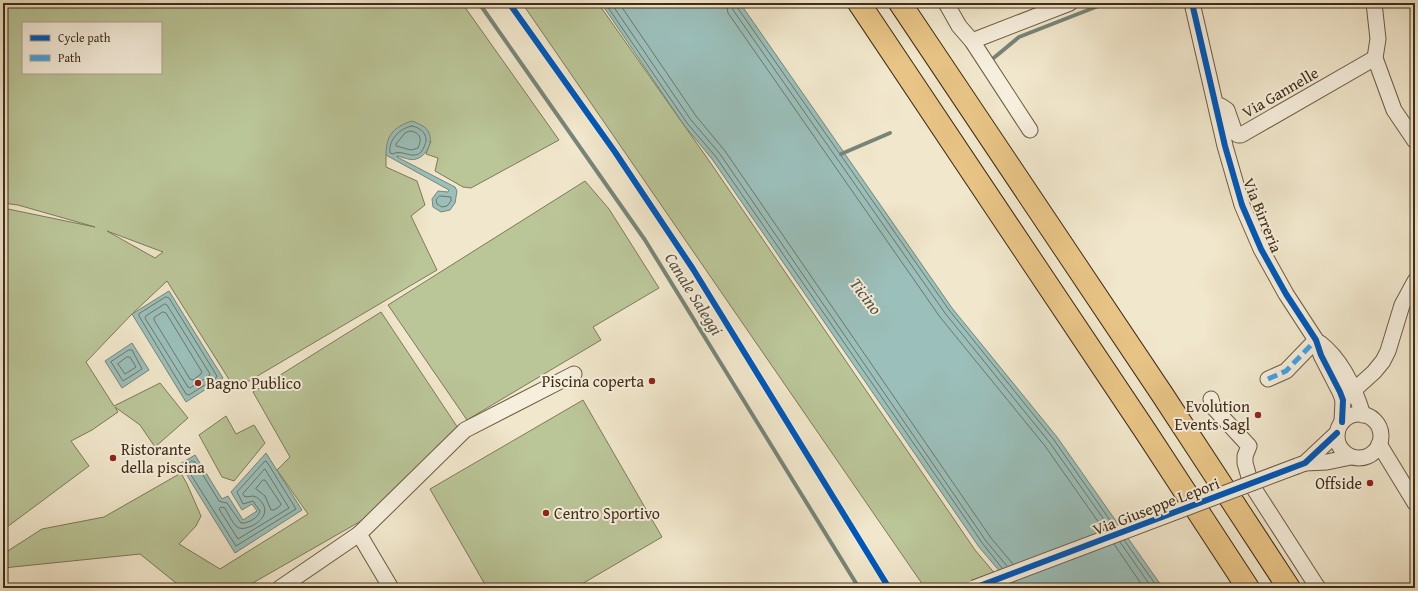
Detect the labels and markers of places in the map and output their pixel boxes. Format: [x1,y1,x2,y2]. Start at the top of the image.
place label: Piscina coperta [542,369,644,393]
place label: Bagno Publico [206,371,301,395]
marker: Piscina coperta [647,376,657,386]
marker: Bagno Publico [193,378,203,388]
place label: Evolution Events Sagl [1174,394,1251,436]
marker: Evolution Events Sagl [1253,410,1263,420]
place label: Ristorante della piscina [121,437,205,479]
marker: Ristorante della piscina [108,453,118,463]
place label: Offside [1315,471,1362,495]
marker: Offside [1365,478,1375,488]
place label: Centro Sportivo [554,501,660,525]
marker: Centro Sportivo [541,508,551,518]

